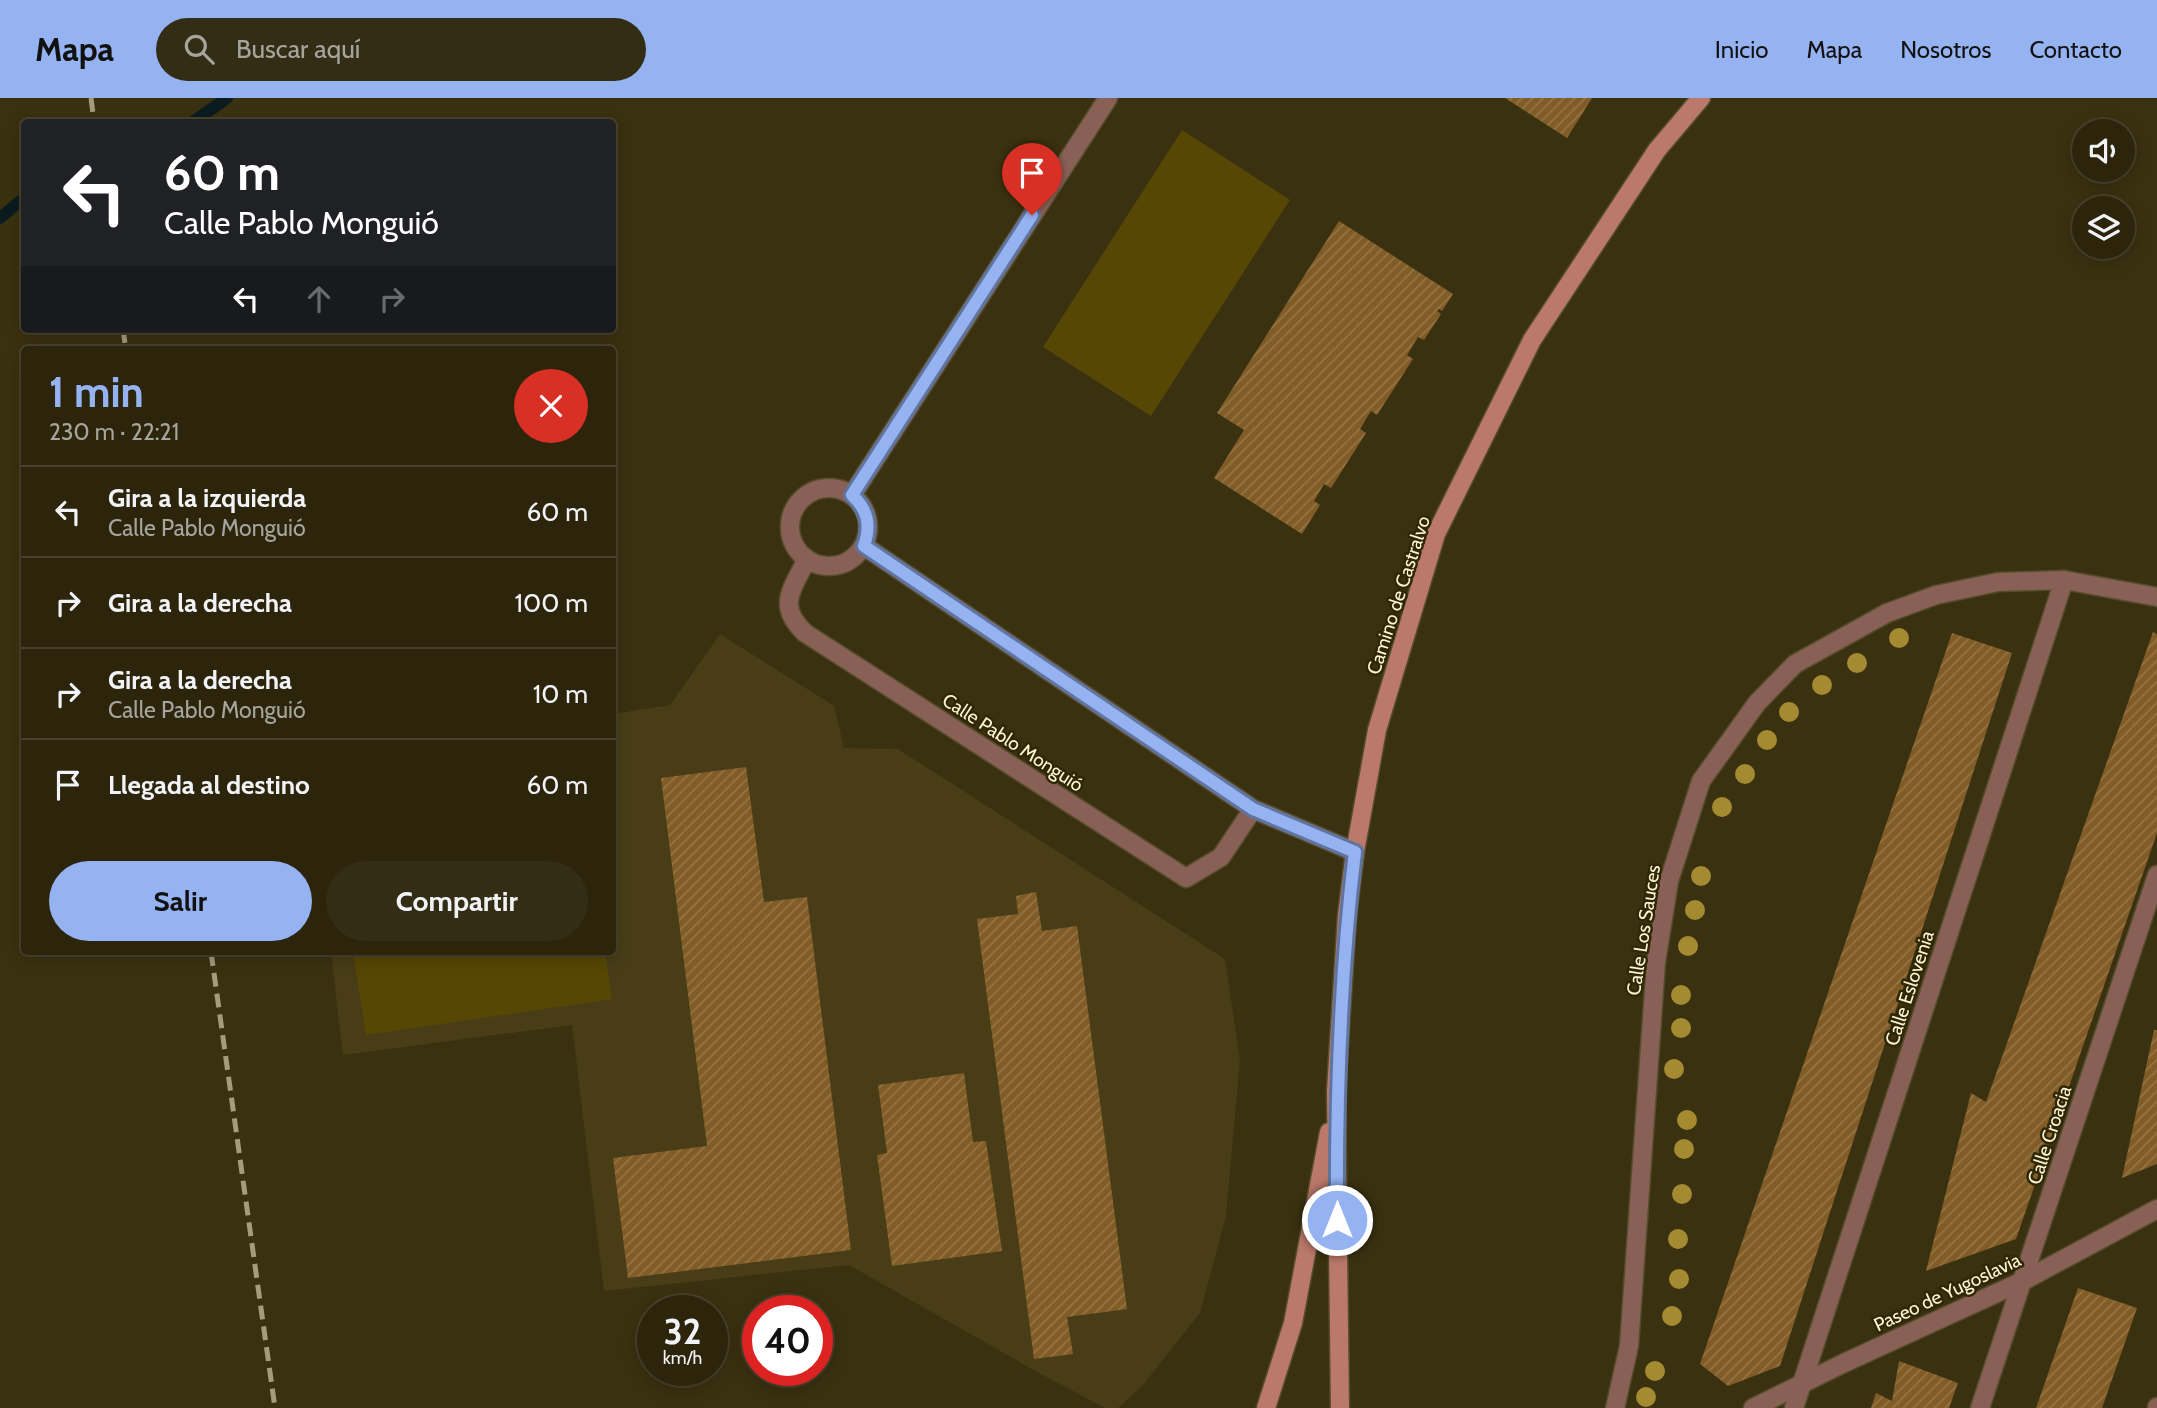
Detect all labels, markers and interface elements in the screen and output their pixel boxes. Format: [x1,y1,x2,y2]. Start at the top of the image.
search box [156,18,646,81]
text: Mapa [35,29,114,69]
icon: search [180,30,218,68]
text: Buscar aquí [236,33,360,65]
text: Inicio [1715,35,1768,64]
text: Mapa [1806,35,1862,64]
text: Nosotros [1900,35,1991,64]
text: Contacto [2029,35,2122,64]
map controls [2072,119,2135,259]
button: sound [2072,119,2135,182]
text: 60 m [164,143,280,202]
pin [1002,143,1062,215]
icon: left [49,147,140,238]
icon: arrive [1013,154,1051,192]
button: layers [2072,196,2135,259]
text: Calle Pablo Monguió [164,203,439,242]
icon: left [227,280,265,318]
icon: ahead [300,280,338,318]
icon: right [373,280,411,318]
text: 1 min [49,366,144,418]
button: close [514,369,588,443]
text: 230 m · 22:21 [49,418,179,446]
text: Gira a la izquierda [108,482,306,514]
icon: left [49,493,87,531]
text: 60 m [526,496,588,528]
street label: Camino de Castralvo [1362,513,1435,677]
text: Calle Pablo Monguió [108,514,306,542]
icon: right [49,584,87,622]
text: Gira a la derecha [108,587,292,619]
text: 100 m [515,587,588,619]
text: Gira a la derecha [108,664,292,696]
icon: right [49,675,87,713]
text: 10 m [533,678,588,710]
street label: Calle Pablo Monguió [938,688,1087,797]
text: Calle Pablo Monguió [108,696,306,724]
icon: arrive [49,766,87,804]
text: Llegada al destino [108,769,310,801]
text: 60 m [526,769,588,801]
button: Salir [49,861,312,941]
button: Compartir [326,861,588,941]
street label: Calle Los Sauces [1622,863,1665,997]
street label: Calle Eslovenia [1880,928,1939,1048]
street label: Calle Croacia [2023,1083,2076,1187]
position arrow [1300,1183,1374,1257]
street label: Paseo de Yugoslavia [1870,1248,2024,1337]
speed limit sign: 40 [742,1295,833,1386]
text: 32 [664,1310,701,1353]
text: km/h [663,1347,702,1369]

